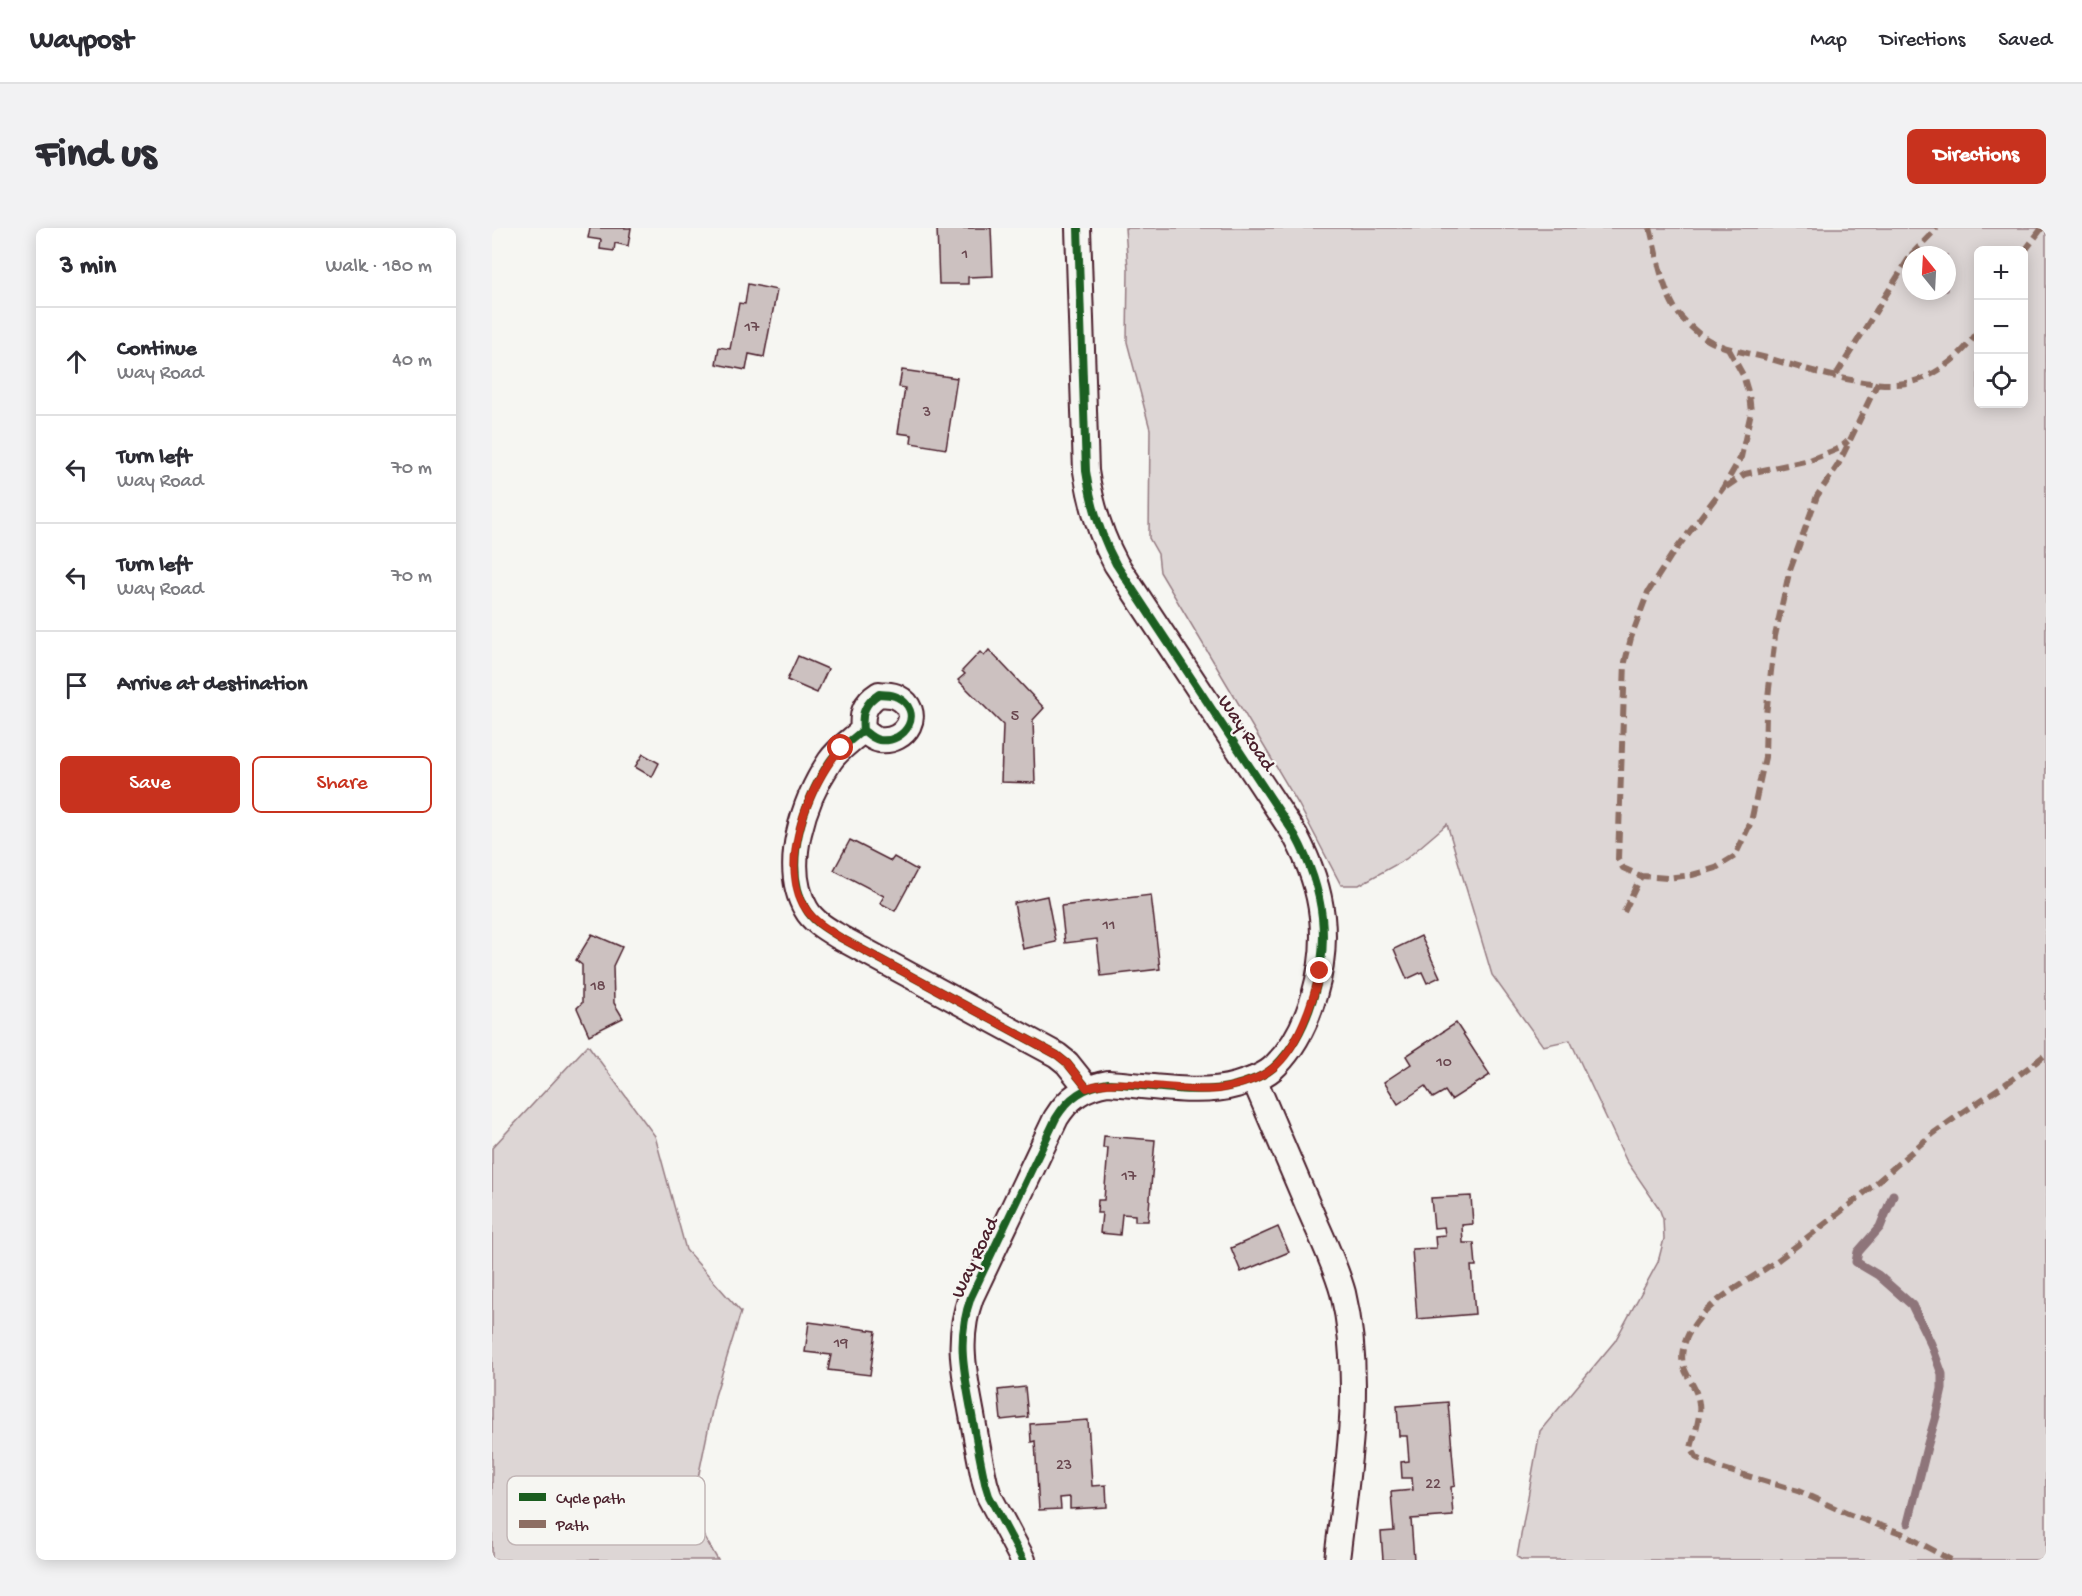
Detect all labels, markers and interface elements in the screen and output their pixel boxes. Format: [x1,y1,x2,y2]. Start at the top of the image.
text: Waypost [30,25,133,58]
text: Map [1810,29,1847,54]
text: Directions [1880,29,1965,54]
text: Saved [1998,29,2052,54]
button: Directions [1907,129,2046,184]
text: Find us [36,132,156,181]
house number: 1 [961,246,968,265]
north arrow [1902,246,1956,300]
map controls [1974,246,2028,408]
button: + [1974,246,2028,300]
text: 3 min [60,252,116,283]
text: Walk · 180 m [325,256,432,279]
button: − [1974,300,2028,354]
house number: 17 [744,319,760,338]
text: Continue [117,337,197,363]
icon: ahead [60,345,93,378]
text: 40 m [392,350,432,373]
button: locate [1974,354,2028,408]
text: Way Road [117,363,203,386]
house number: 3 [922,404,931,423]
text: Turn left [117,445,191,471]
icon: left [60,453,93,486]
text: 70 m [391,458,432,481]
text: Way Road [117,471,203,494]
text: Turn left [117,553,191,579]
icon: left [60,561,93,594]
text: 70 m [391,566,432,589]
text: Way Road [117,579,203,602]
icon: arrive [60,669,93,702]
text: Arrive at destination [117,672,307,698]
street label: Way Road [1211,692,1280,778]
house number: 5 [1011,708,1019,727]
route start [827,734,853,760]
button: Save [60,756,240,813]
button: Share [252,756,432,813]
house number: 11 [1102,917,1115,936]
route end [1306,957,1332,983]
house number: 18 [589,978,606,997]
house number: 10 [1435,1054,1452,1073]
house number: 17 [1121,1168,1137,1187]
street label: Way Road [947,1212,1006,1302]
house number: 19 [833,1335,848,1354]
house number: 23 [1056,1457,1072,1476]
legend [507,1476,705,1545]
house number: 22 [1425,1476,1441,1495]
text: Cycle path [556,1491,626,1510]
text: Path [555,1518,589,1537]

